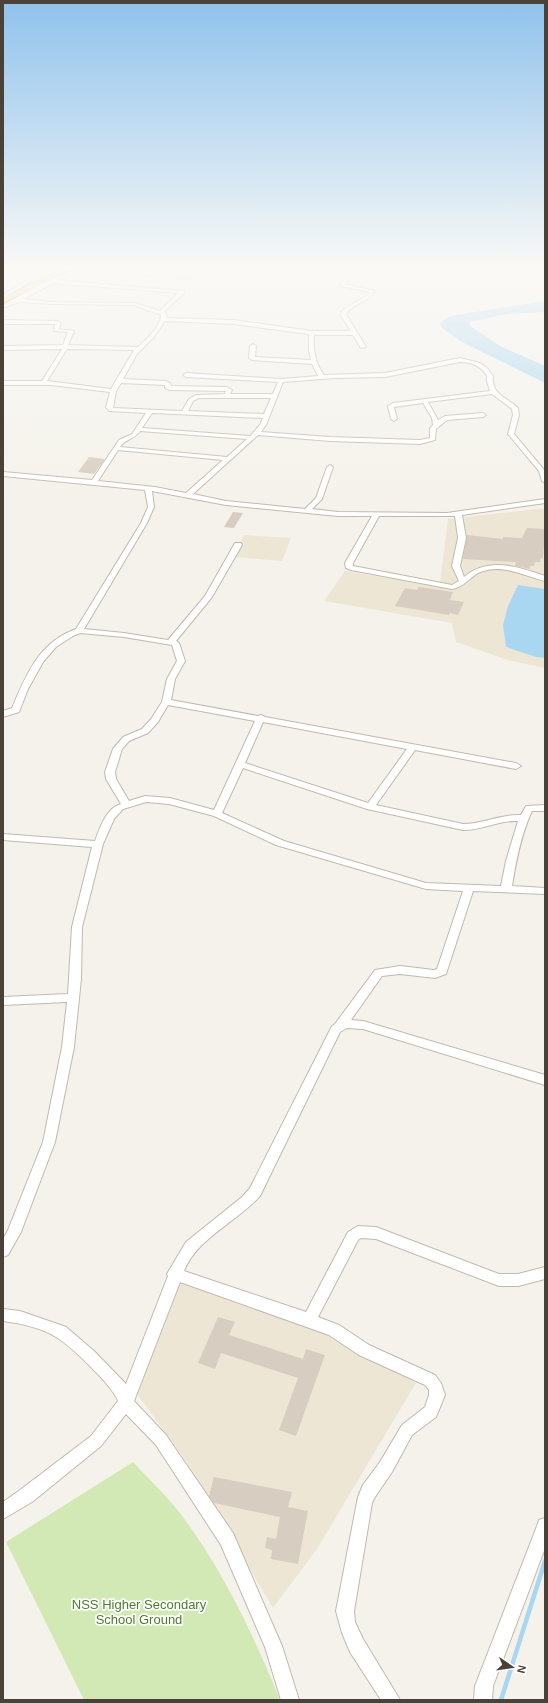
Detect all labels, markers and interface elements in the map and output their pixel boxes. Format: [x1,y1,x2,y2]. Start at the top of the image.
park label: NSS Higher Secondary School Ground [72,1597,207,1627]
north arrow [492,1647,532,1687]
text: N [515,1664,528,1675]

